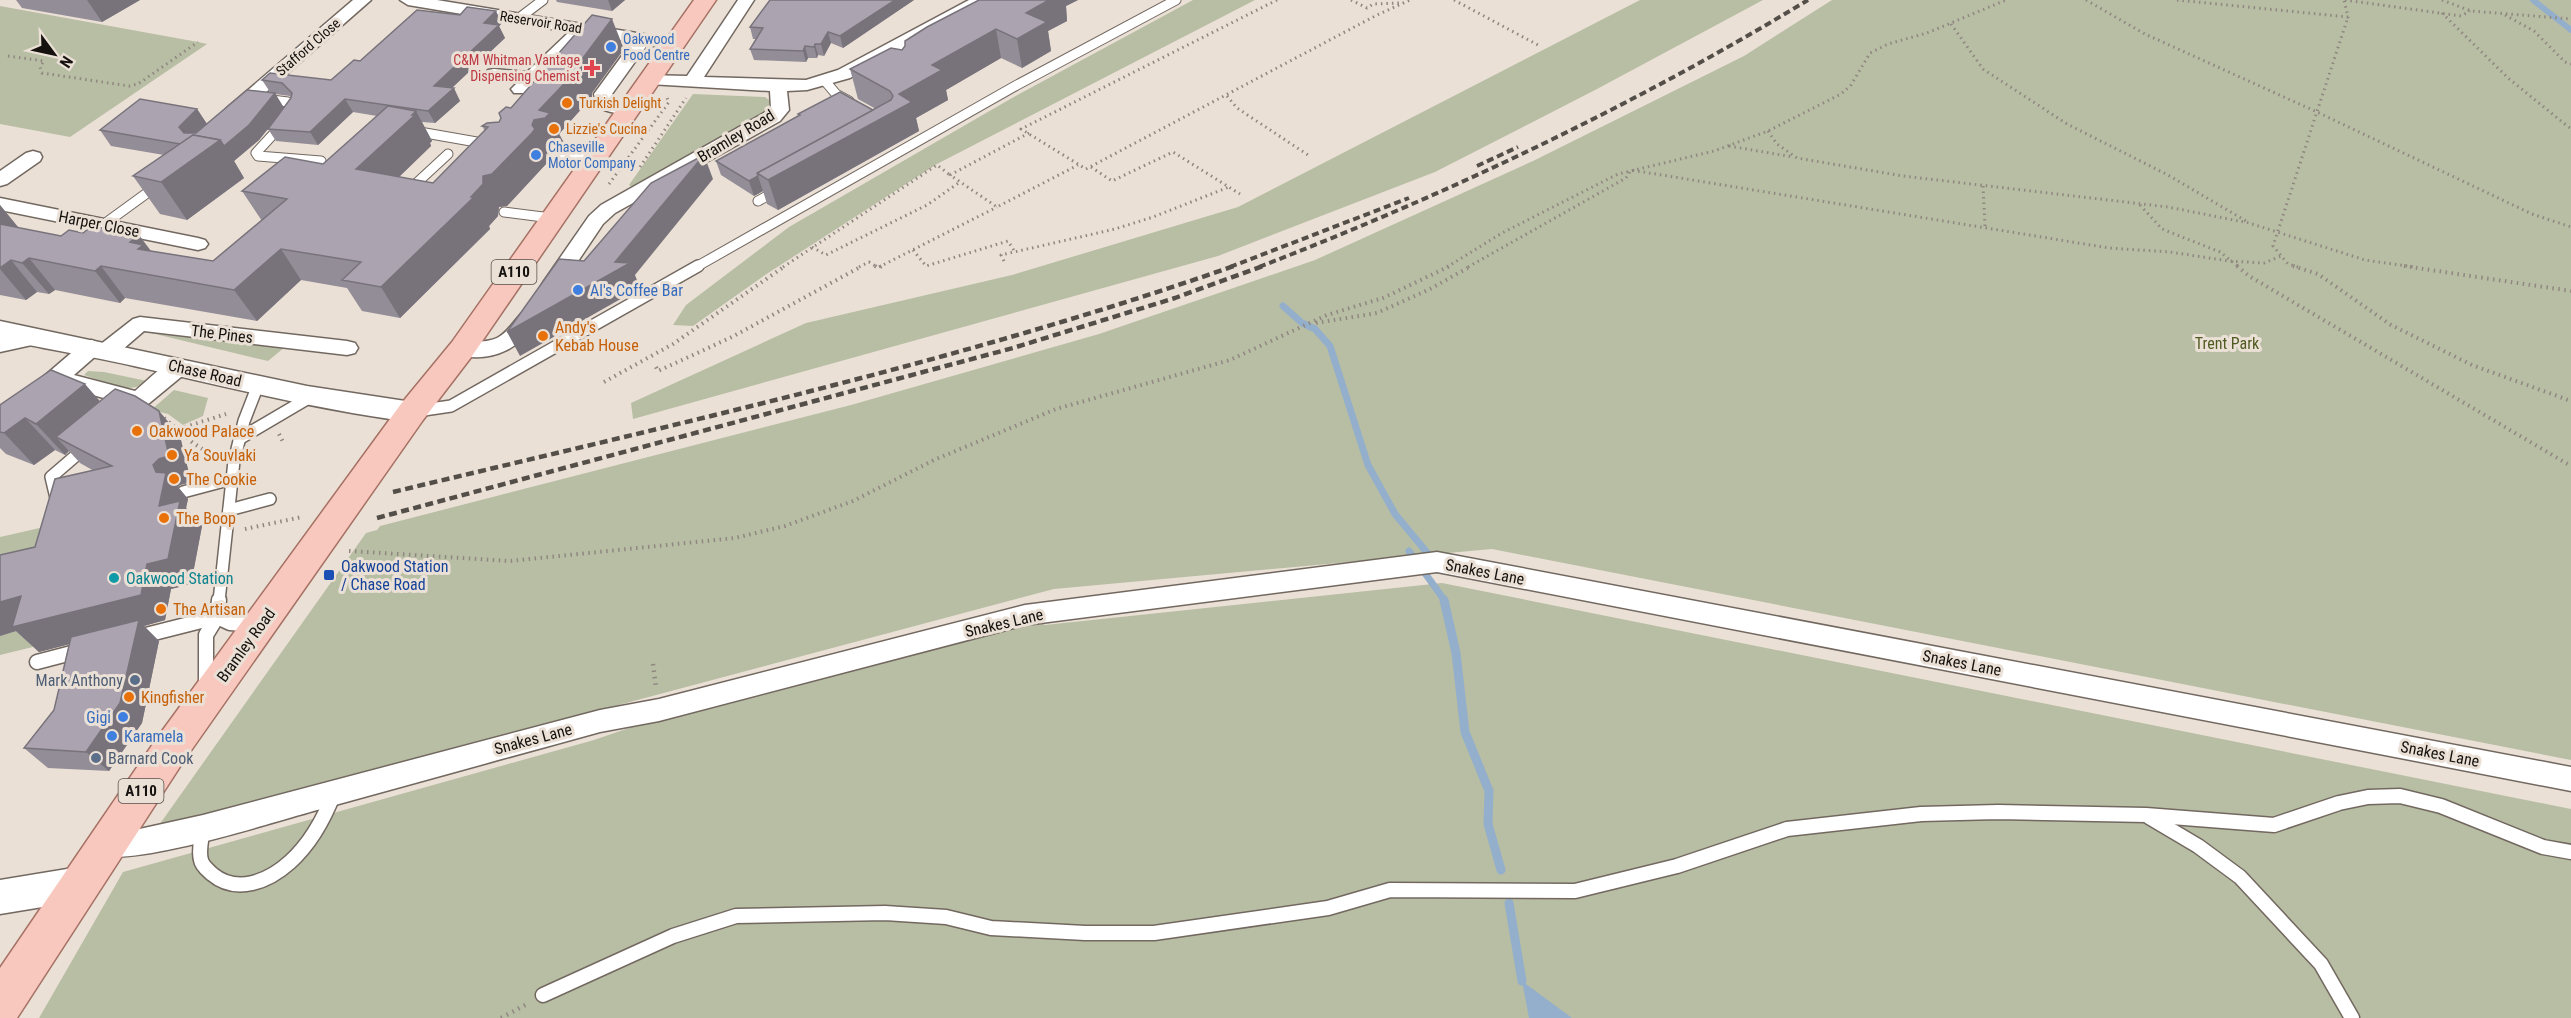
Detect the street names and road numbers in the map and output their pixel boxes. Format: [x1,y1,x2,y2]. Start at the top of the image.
street label: Reservoir Road [499,8,583,36]
street label: Stafford Close [273,15,344,79]
street label: Bramley Road [694,106,778,166]
street label: Harper Close [57,207,141,241]
road number: A110 [492,260,536,284]
street label: The Pines [190,321,254,347]
street label: Chase Road [166,355,244,391]
street label: Snakes Lane [1444,555,1526,589]
street label: Bramley Road [213,604,279,686]
street label: Snakes Lane [963,605,1045,641]
street label: Snakes Lane [1921,646,2003,680]
street label: Snakes Lane [492,720,574,758]
street label: Snakes Lane [2399,737,2481,771]
road number: A110 [118,779,164,803]

